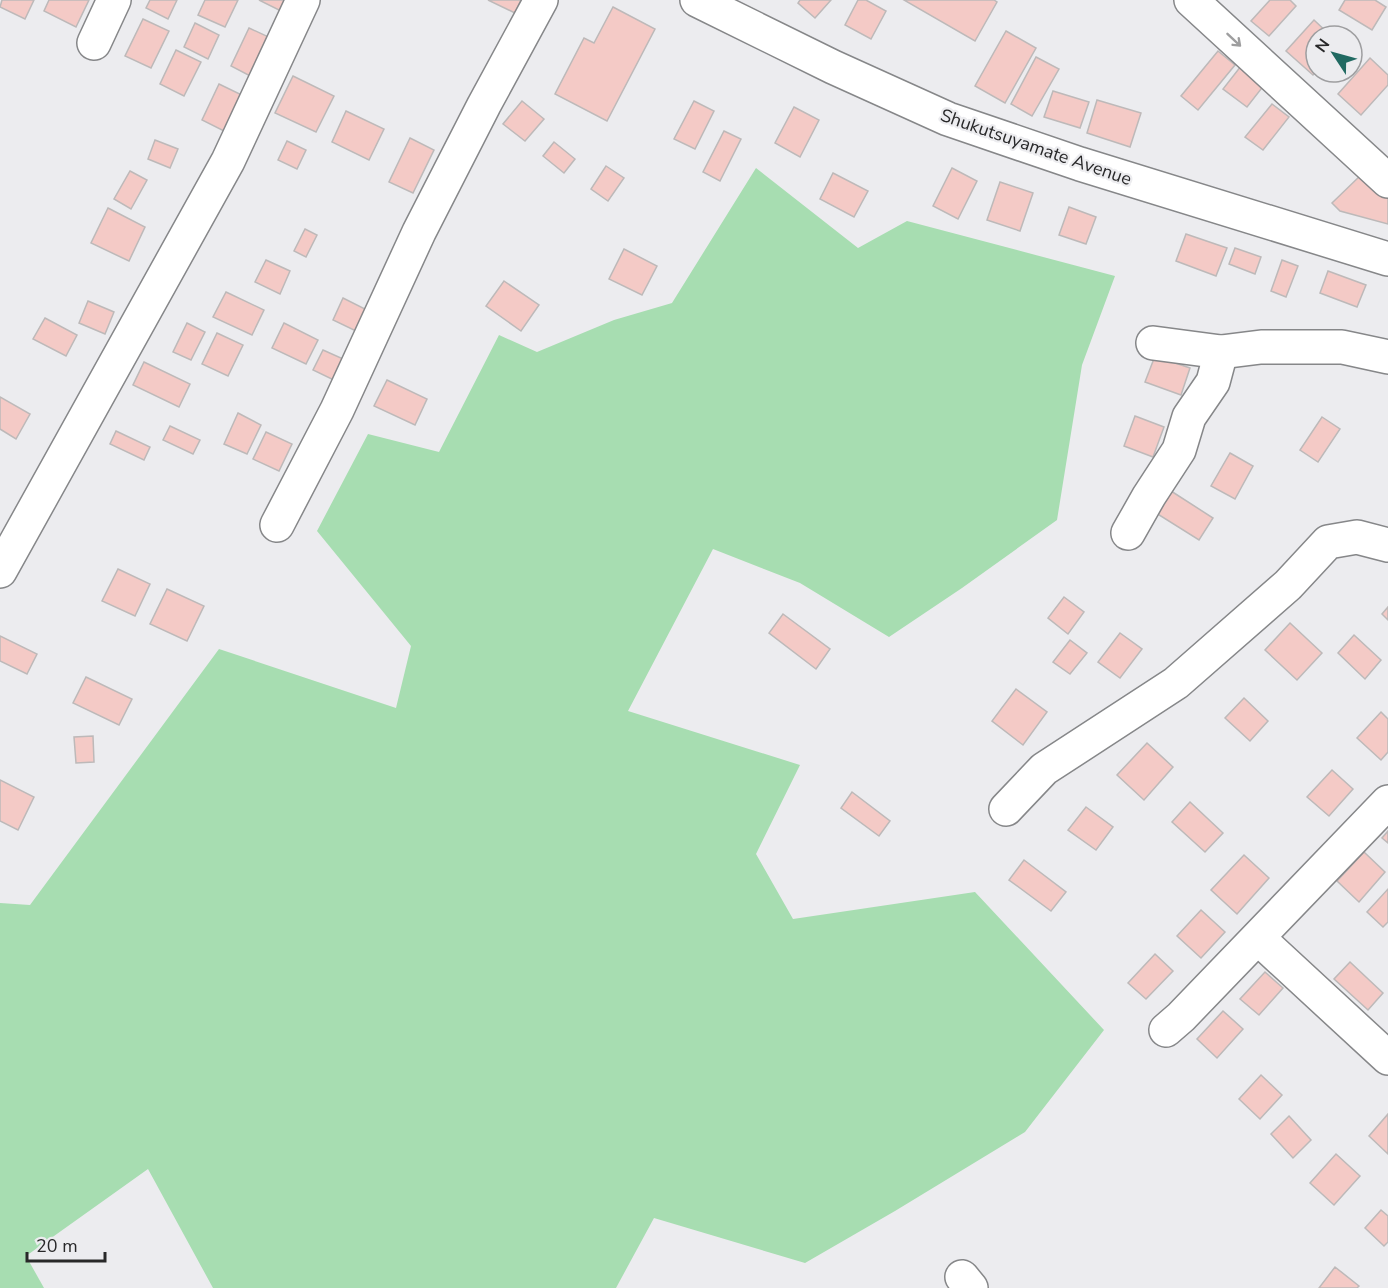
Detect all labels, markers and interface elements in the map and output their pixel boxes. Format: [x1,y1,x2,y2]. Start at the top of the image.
north arrow [1304,24,1364,84]
one-way arrow [1226,32,1241,46]
text: N [1310,34,1335,57]
street label: Shukutsuyamate Avenue [937,103,1135,191]
scale bar [27,1225,105,1263]
text: 20 m [36,1234,78,1258]

